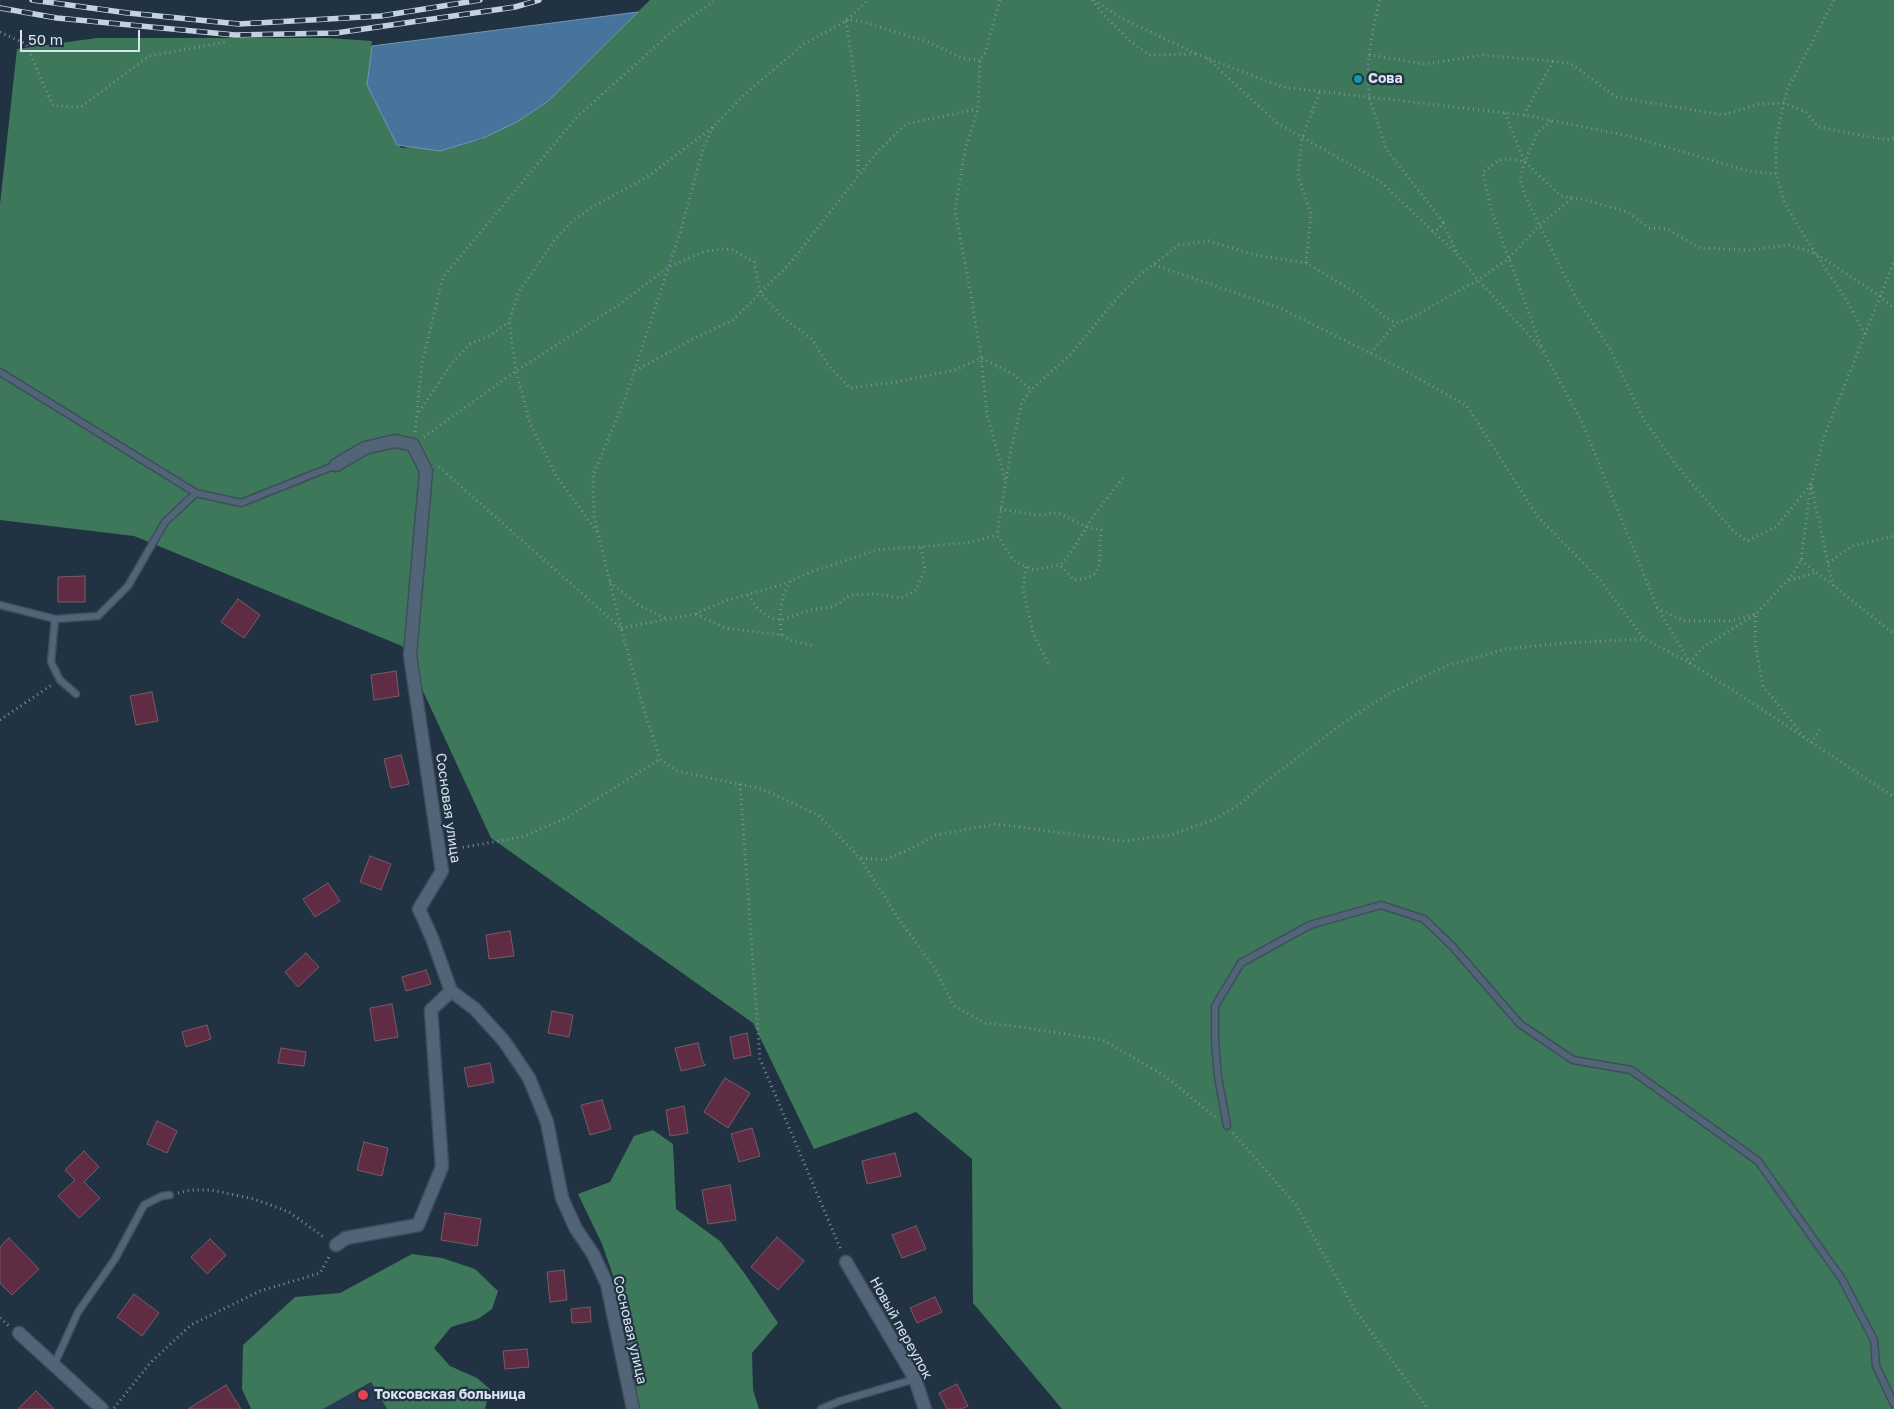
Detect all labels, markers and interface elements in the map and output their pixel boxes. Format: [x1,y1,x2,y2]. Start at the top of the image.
scale bar [22,20,142,52]
text: 50 m [28,30,63,48]
place label: Сова [1368,71,1403,87]
marker: Сова [1352,73,1364,85]
street label: Сосновая улица [432,752,464,864]
street label: Сосновая улица [609,1274,651,1386]
street label: Новый переулок [866,1274,936,1382]
place label: Токсовская больница [374,1387,526,1403]
marker: Токсовская больница [356,1388,370,1402]

